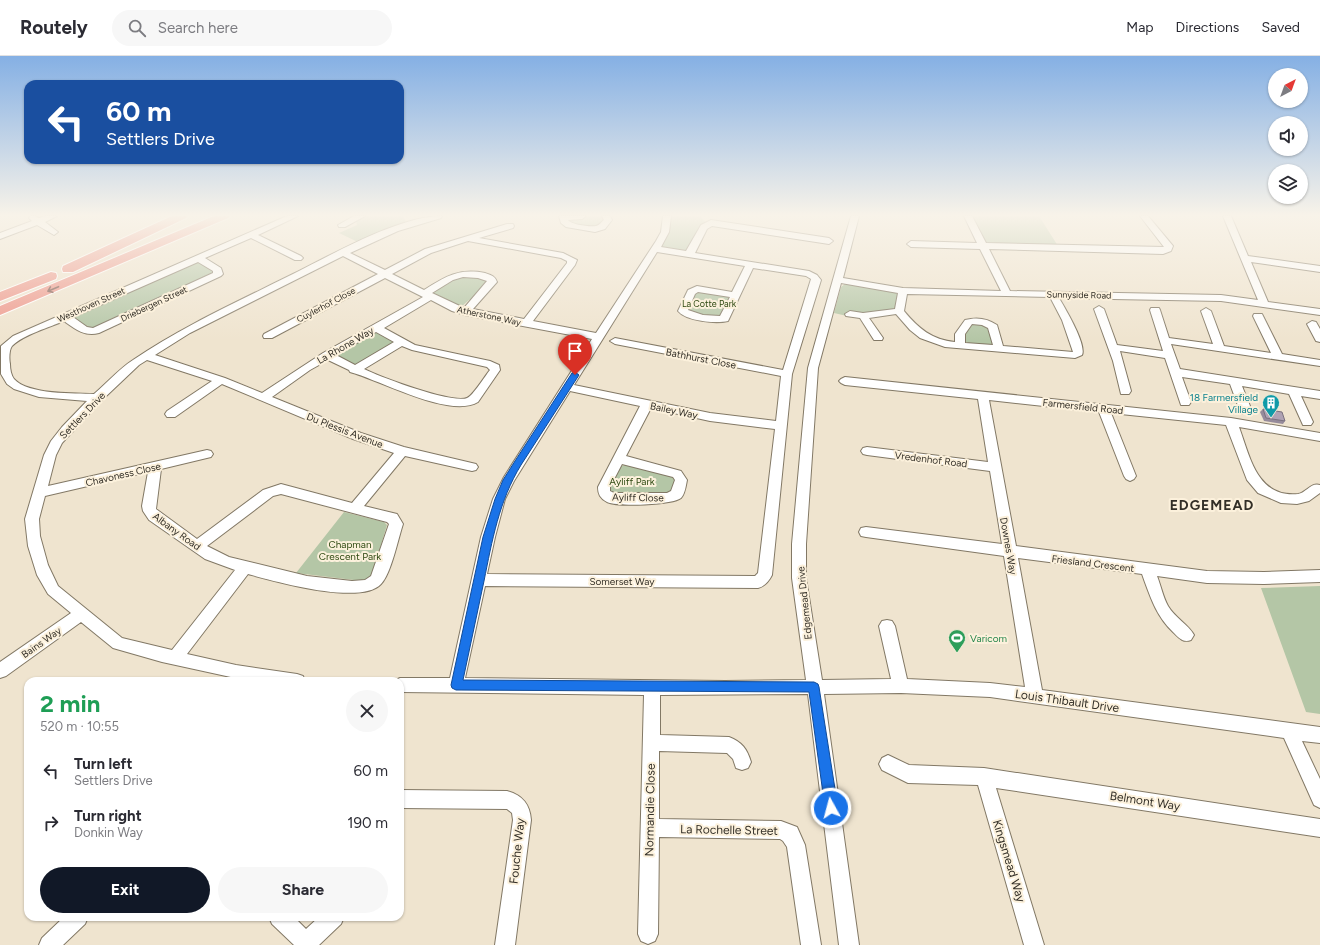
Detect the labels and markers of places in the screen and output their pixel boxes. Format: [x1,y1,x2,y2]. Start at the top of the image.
pin [558,334,592,375]
place label: 18 Farmersfield Village [1190,391,1259,416]
building icon: 18 Farmersfield Village [1261,393,1281,418]
sports icon: Varicom [947,628,967,653]
place label: Varicom [970,632,1007,645]

